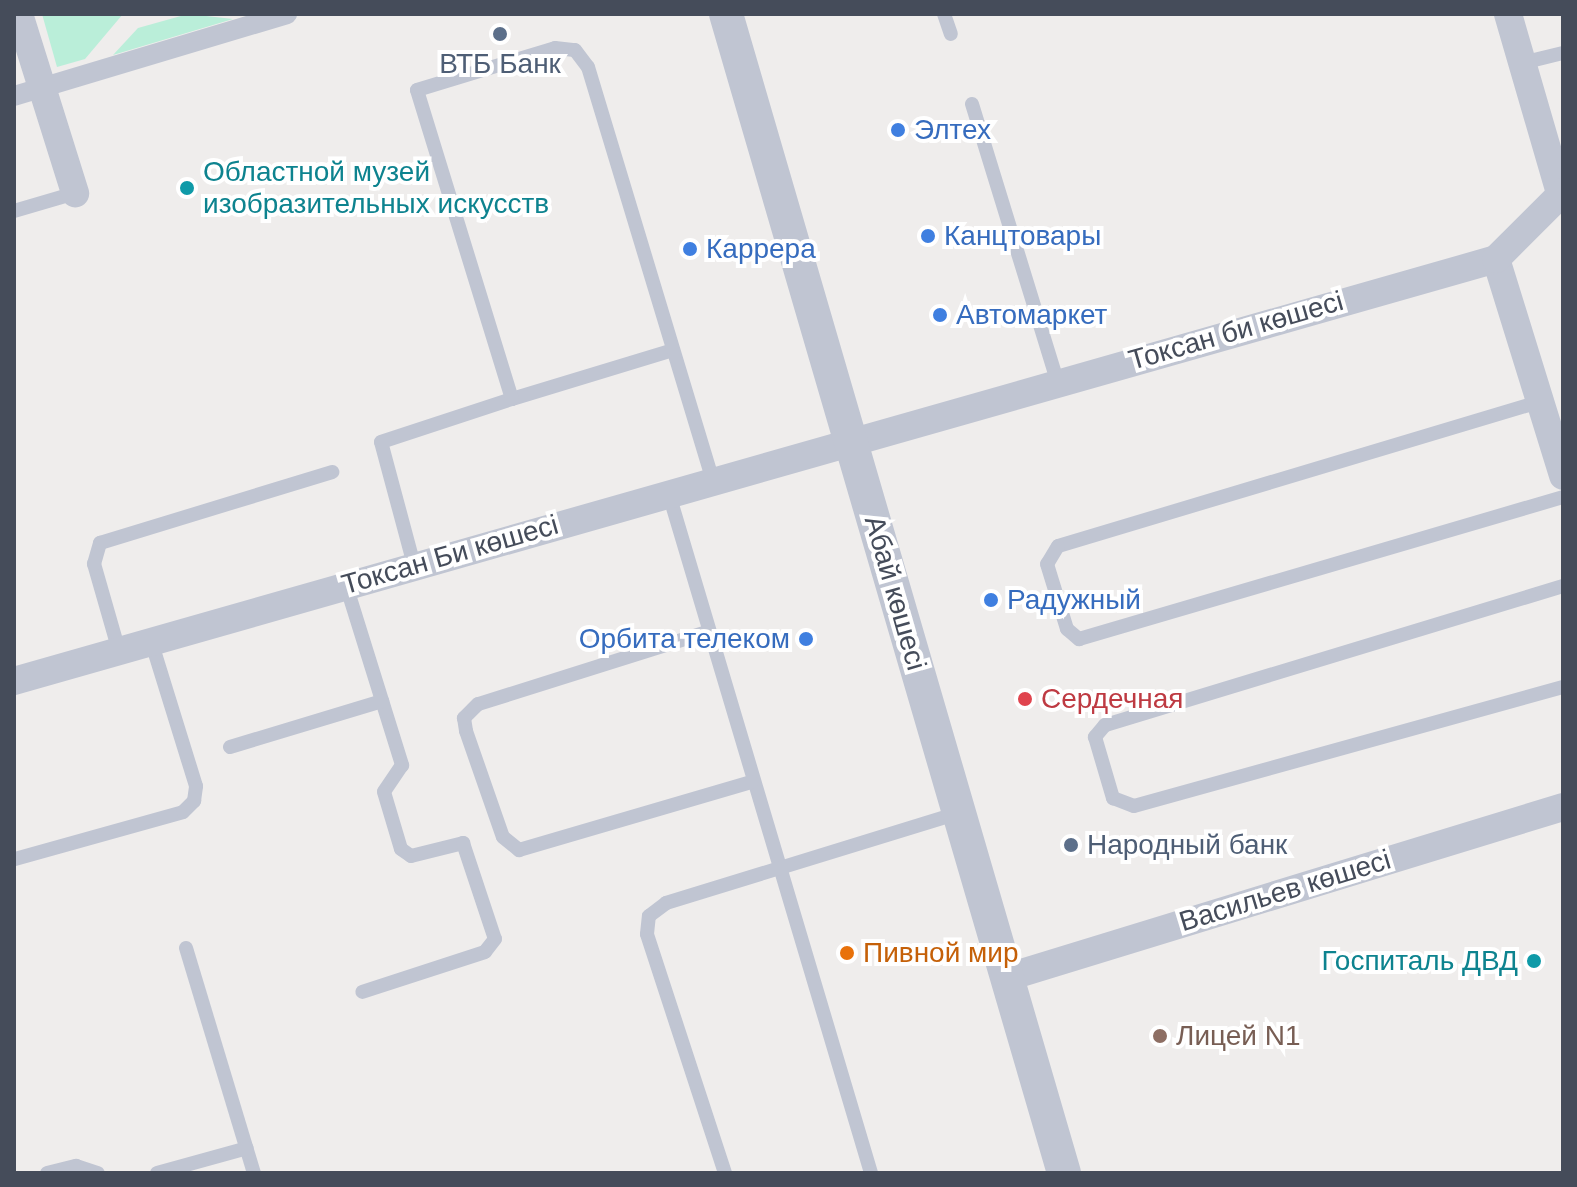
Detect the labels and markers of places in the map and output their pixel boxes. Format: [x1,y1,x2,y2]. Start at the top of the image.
marker: ВТБ Банк [491,25,509,43]
place label: ВТБ Банк [439,47,561,81]
place label: Элтех [914,113,991,147]
marker: Элтех [889,121,907,139]
place label: Областной музей изобразительных искусств [203,155,549,221]
marker: Областной музей изобразительных искусств [178,179,196,197]
place label: Канцтовары [944,219,1101,253]
marker: Канцтовары [919,227,937,245]
place label: Каррера [706,232,816,266]
marker: Каррера [681,240,699,258]
place label: Автомаркет [956,298,1107,332]
marker: Автомаркет [931,306,949,324]
place label: Радужный [1007,583,1141,617]
marker: Радужный [982,591,1000,609]
place label: Орбита телеком [579,622,790,656]
marker: Орбита телеком [797,630,815,648]
place label: Сердечная [1041,682,1183,716]
marker: Сердечная [1016,690,1034,708]
place label: Народный банк [1087,828,1287,862]
marker: Народный банк [1062,836,1080,854]
place label: Пивной мир [863,936,1019,970]
marker: Пивной мир [838,944,856,962]
place label: Госпиталь ДВД [1322,944,1518,978]
marker: Госпиталь ДВД [1525,952,1543,970]
place label: Лицей N1 [1176,1019,1301,1053]
marker: Лицей N1 [1151,1027,1169,1045]

